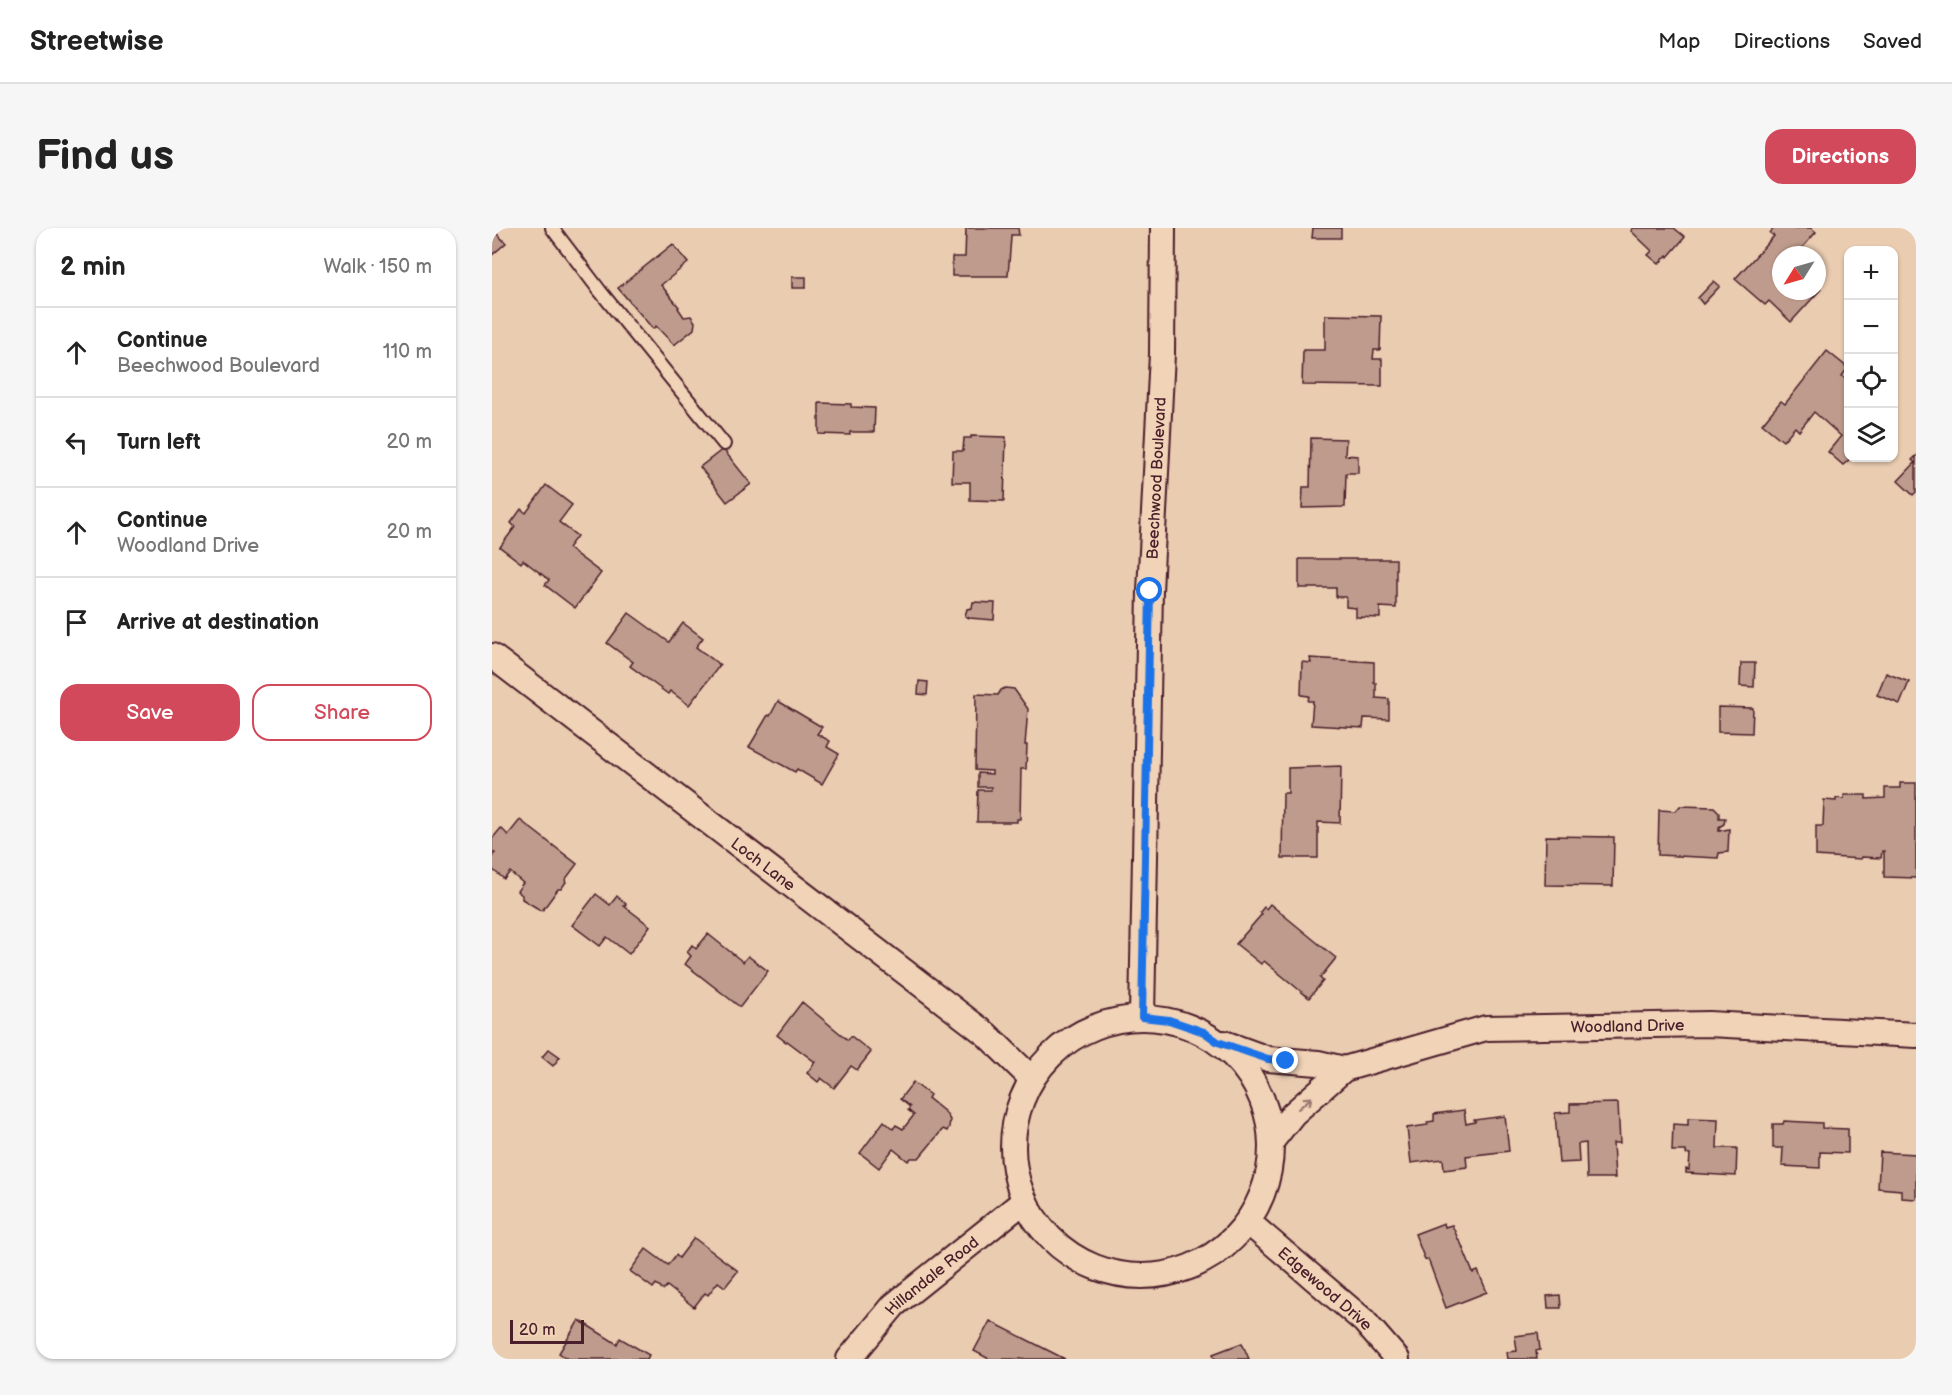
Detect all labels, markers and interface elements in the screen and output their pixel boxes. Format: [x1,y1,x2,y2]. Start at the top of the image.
text: Streetwise [30,25,163,58]
text: Map [1658,29,1701,54]
text: Directions [1734,29,1830,54]
text: Saved [1863,29,1922,54]
button: Directions [1765,129,1916,184]
text: Find us [36,131,174,182]
north arrow [1772,246,1826,300]
map controls [1844,246,1898,462]
button: + [1844,246,1898,300]
text: 2 min [60,252,126,283]
text: Walk · 150 m [323,255,432,279]
button: − [1844,300,1898,354]
text: Continue [117,327,207,354]
icon: ahead [60,336,93,369]
text: 110 m [383,340,432,364]
text: Beechwood Boulevard [117,354,320,378]
button: locate [1844,354,1898,408]
street label: Beechwood Boulevard [1144,397,1171,560]
button: layers [1844,408,1898,462]
icon: left [60,426,93,459]
text: Turn left [117,429,201,456]
text: 20 m [387,430,432,454]
text: Continue [117,507,207,534]
icon: ahead [60,516,93,549]
text: 20 m [387,520,432,544]
text: Woodland Drive [117,534,259,558]
route start [1136,577,1162,603]
icon: arrive [60,606,93,639]
text: Arrive at destination [117,609,319,636]
button: Save [60,684,240,741]
button: Share [252,684,432,741]
street label: Loch Lane [727,834,799,896]
street label: Woodland Drive [1571,1016,1685,1037]
route end [1272,1047,1298,1073]
one-way arrow [1297,1096,1312,1110]
street label: Hillandale Road [882,1233,983,1320]
street label: Edgewood Drive [1273,1244,1376,1335]
scale bar [510,1317,584,1344]
text: 20 m [519,1321,555,1340]

